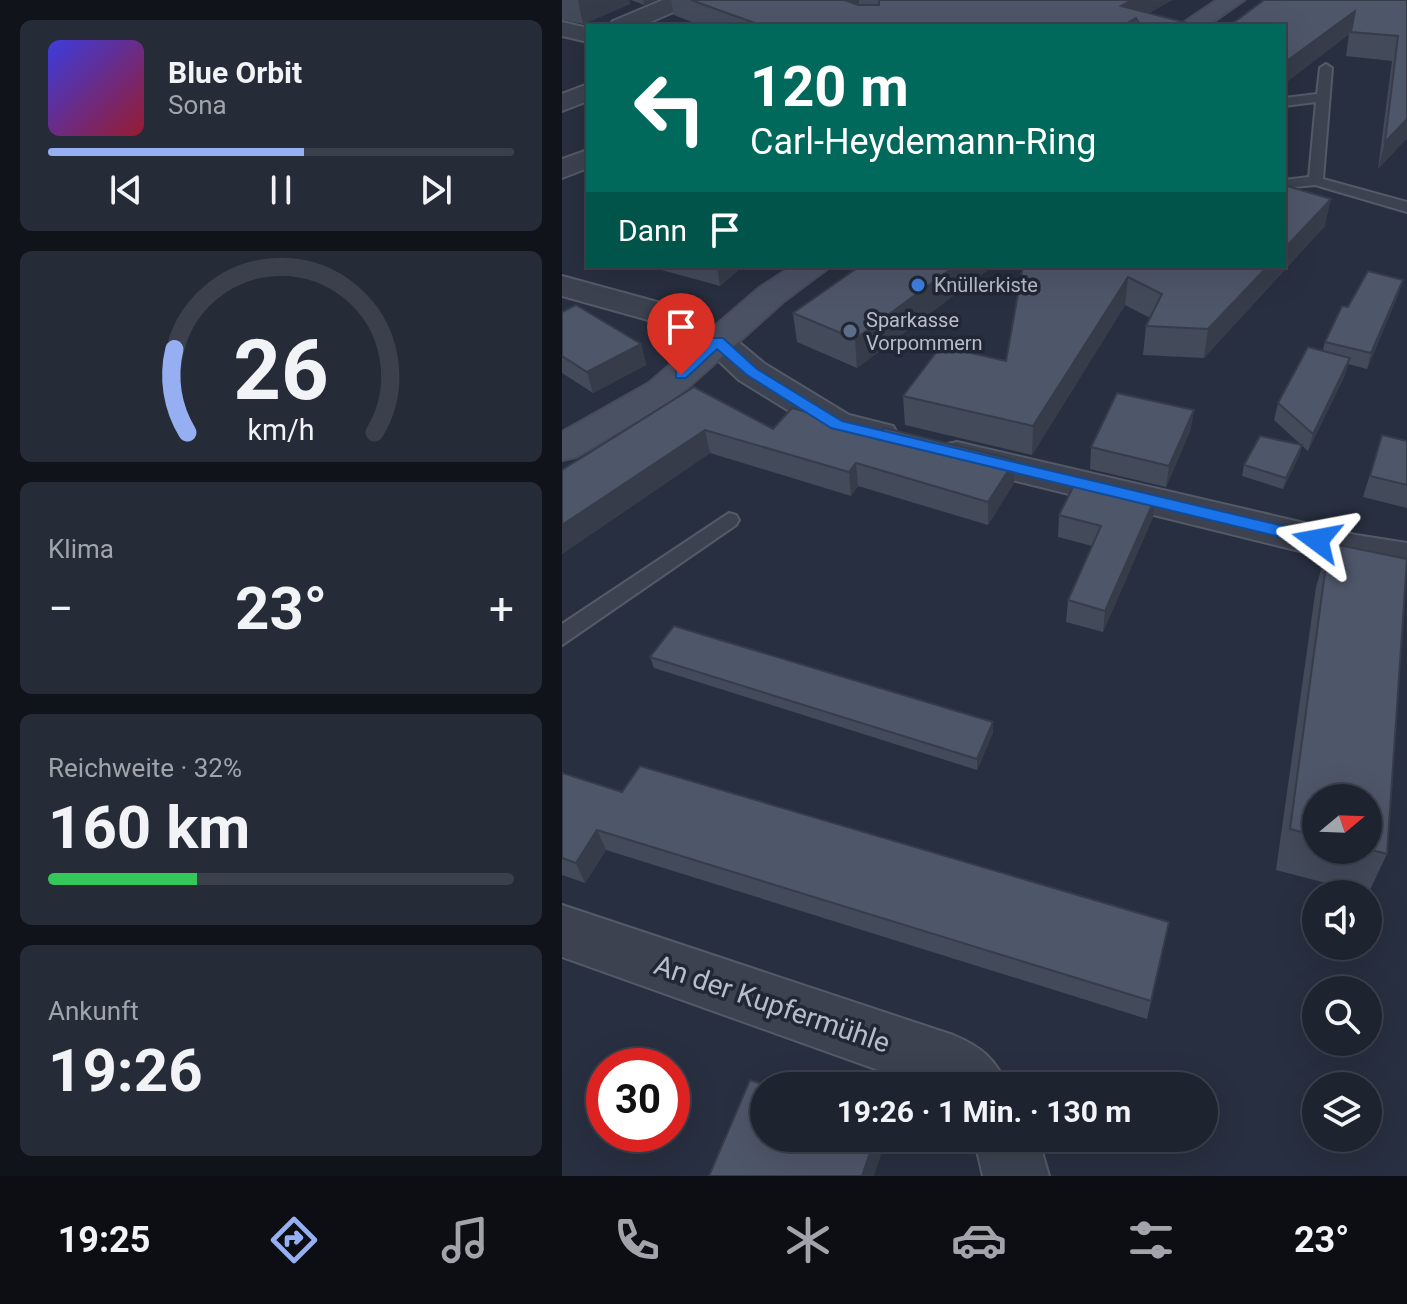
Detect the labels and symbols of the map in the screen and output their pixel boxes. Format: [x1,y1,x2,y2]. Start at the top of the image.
place label: Knüllerkiste [934,273,1038,297]
marker: Knüllerkiste [909,276,927,294]
pin [647,293,715,375]
place label: Sparkasse Vorpommern [866,308,983,355]
marker: Sparkasse Vorpommern [841,322,859,340]
position arrow [1275,498,1359,582]
north arrow [1302,784,1382,864]
street label: An der Kupfermühle [650,948,894,1060]
speed limit sign: 30 [586,1048,690,1152]

